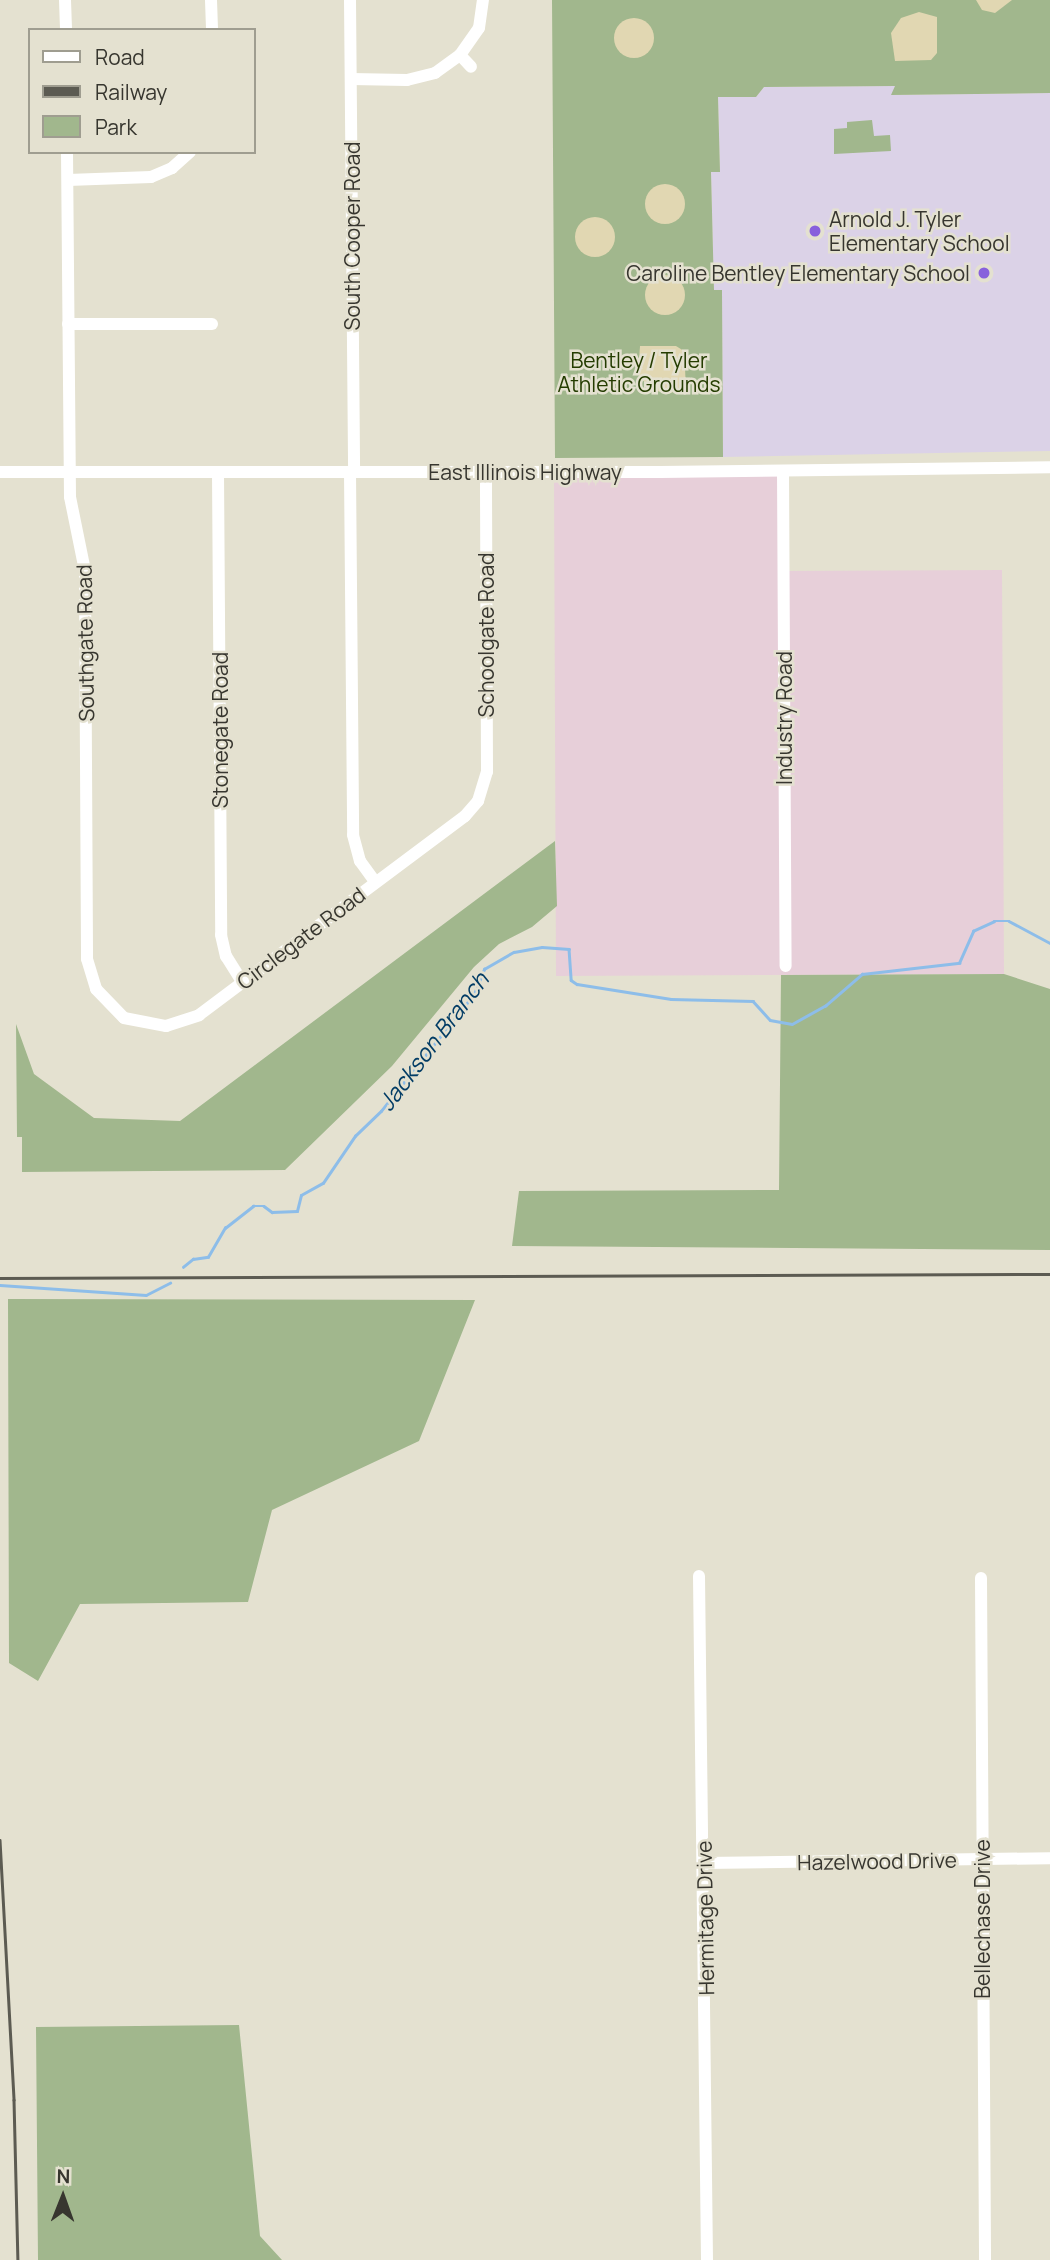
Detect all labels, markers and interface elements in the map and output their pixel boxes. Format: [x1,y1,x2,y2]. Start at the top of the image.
legend [28,28,256,154]
text: Road [95,43,145,71]
text: Railway [95,78,167,106]
text: Park [95,113,137,141]
street label: South Cooper Road [339,141,365,331]
place label: Arnold J. Tyler Elementary School [829,206,1010,256]
marker: Arnold J. Tyler Elementary School [807,223,823,239]
place label: Caroline Bentley Elementary School [626,260,970,286]
marker: Caroline Bentley Elementary School [976,265,992,281]
park label: Bentley / Tyler Athletic Grounds [557,347,721,397]
street label: East Illinois Highway [428,459,622,485]
street label: Schoolgate Road [473,552,499,718]
street label: Southgate Road [71,564,99,722]
street label: Industry Road [771,651,797,785]
street label: Stonegate Road [207,652,233,808]
street label: Circlegate Road [232,882,370,994]
water label: Jackson Branch [372,966,494,1116]
street label: Bellechase Drive [969,1839,995,1999]
street label: Hermitage Drive [691,1840,719,1996]
street label: Hazelwood Drive [797,1847,957,1875]
north arrow [28,2162,98,2232]
text: N [56,2163,70,2189]

